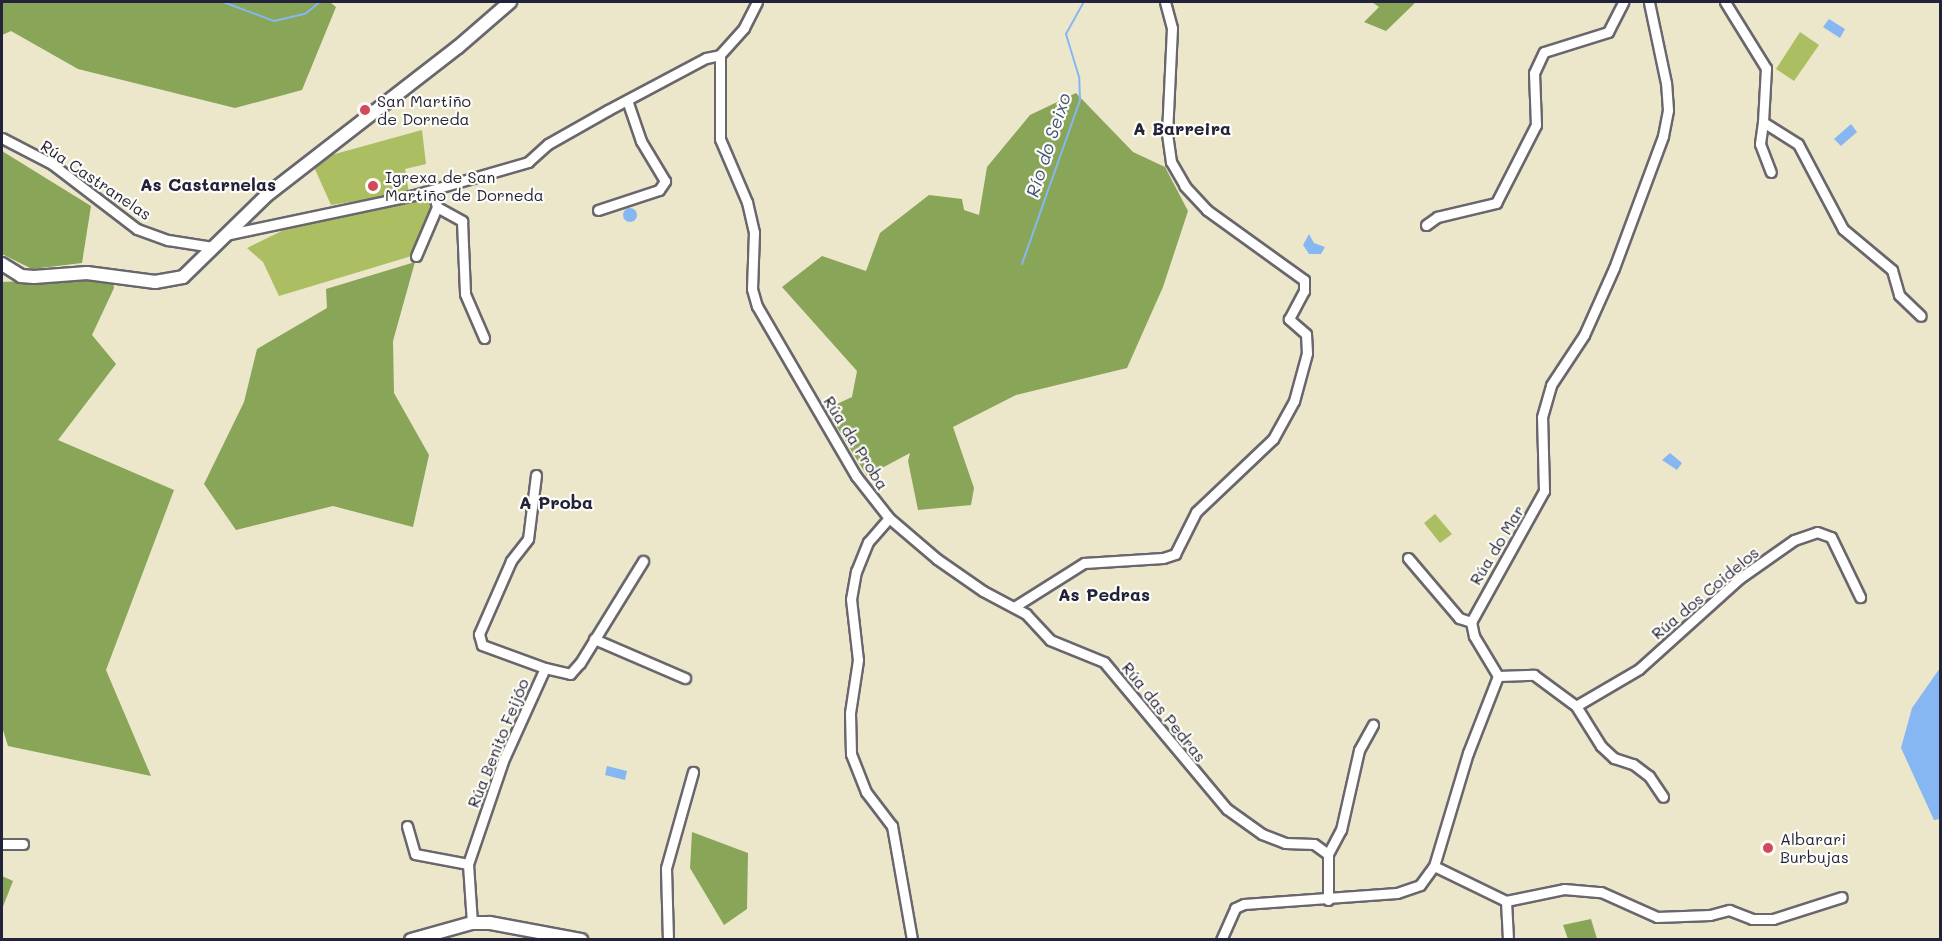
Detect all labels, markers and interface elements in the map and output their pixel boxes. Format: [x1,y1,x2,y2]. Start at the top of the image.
water label: Río do Seixo [1021,90,1075,200]
place label: San Martiño de Dorneda [377,91,471,129]
marker: San Martiño de Dorneda [358,103,372,117]
district label: A Barreira [1133,117,1231,139]
street label: Rúa Castranelas [37,136,155,224]
place label: Igrexa de San Martiño de Dorneda [385,167,544,205]
district label: As Castarnelas [140,173,276,195]
marker: Igrexa de San Martiño de Dorneda [366,179,380,193]
street label: Rúa da Proba [820,393,892,493]
district label: A Proba [519,491,593,513]
street label: Rúa do Mar [1466,502,1528,588]
street label: Rúa dos Coidelos [1648,543,1762,643]
district label: As Pedras [1058,583,1150,605]
street label: Rúa das Pedras [1118,658,1210,766]
street label: Rúa Benito Feijóo [463,676,533,810]
place label: Albarari Burbujas [1780,829,1849,867]
marker: Albarari Burbujas [1761,841,1775,855]

